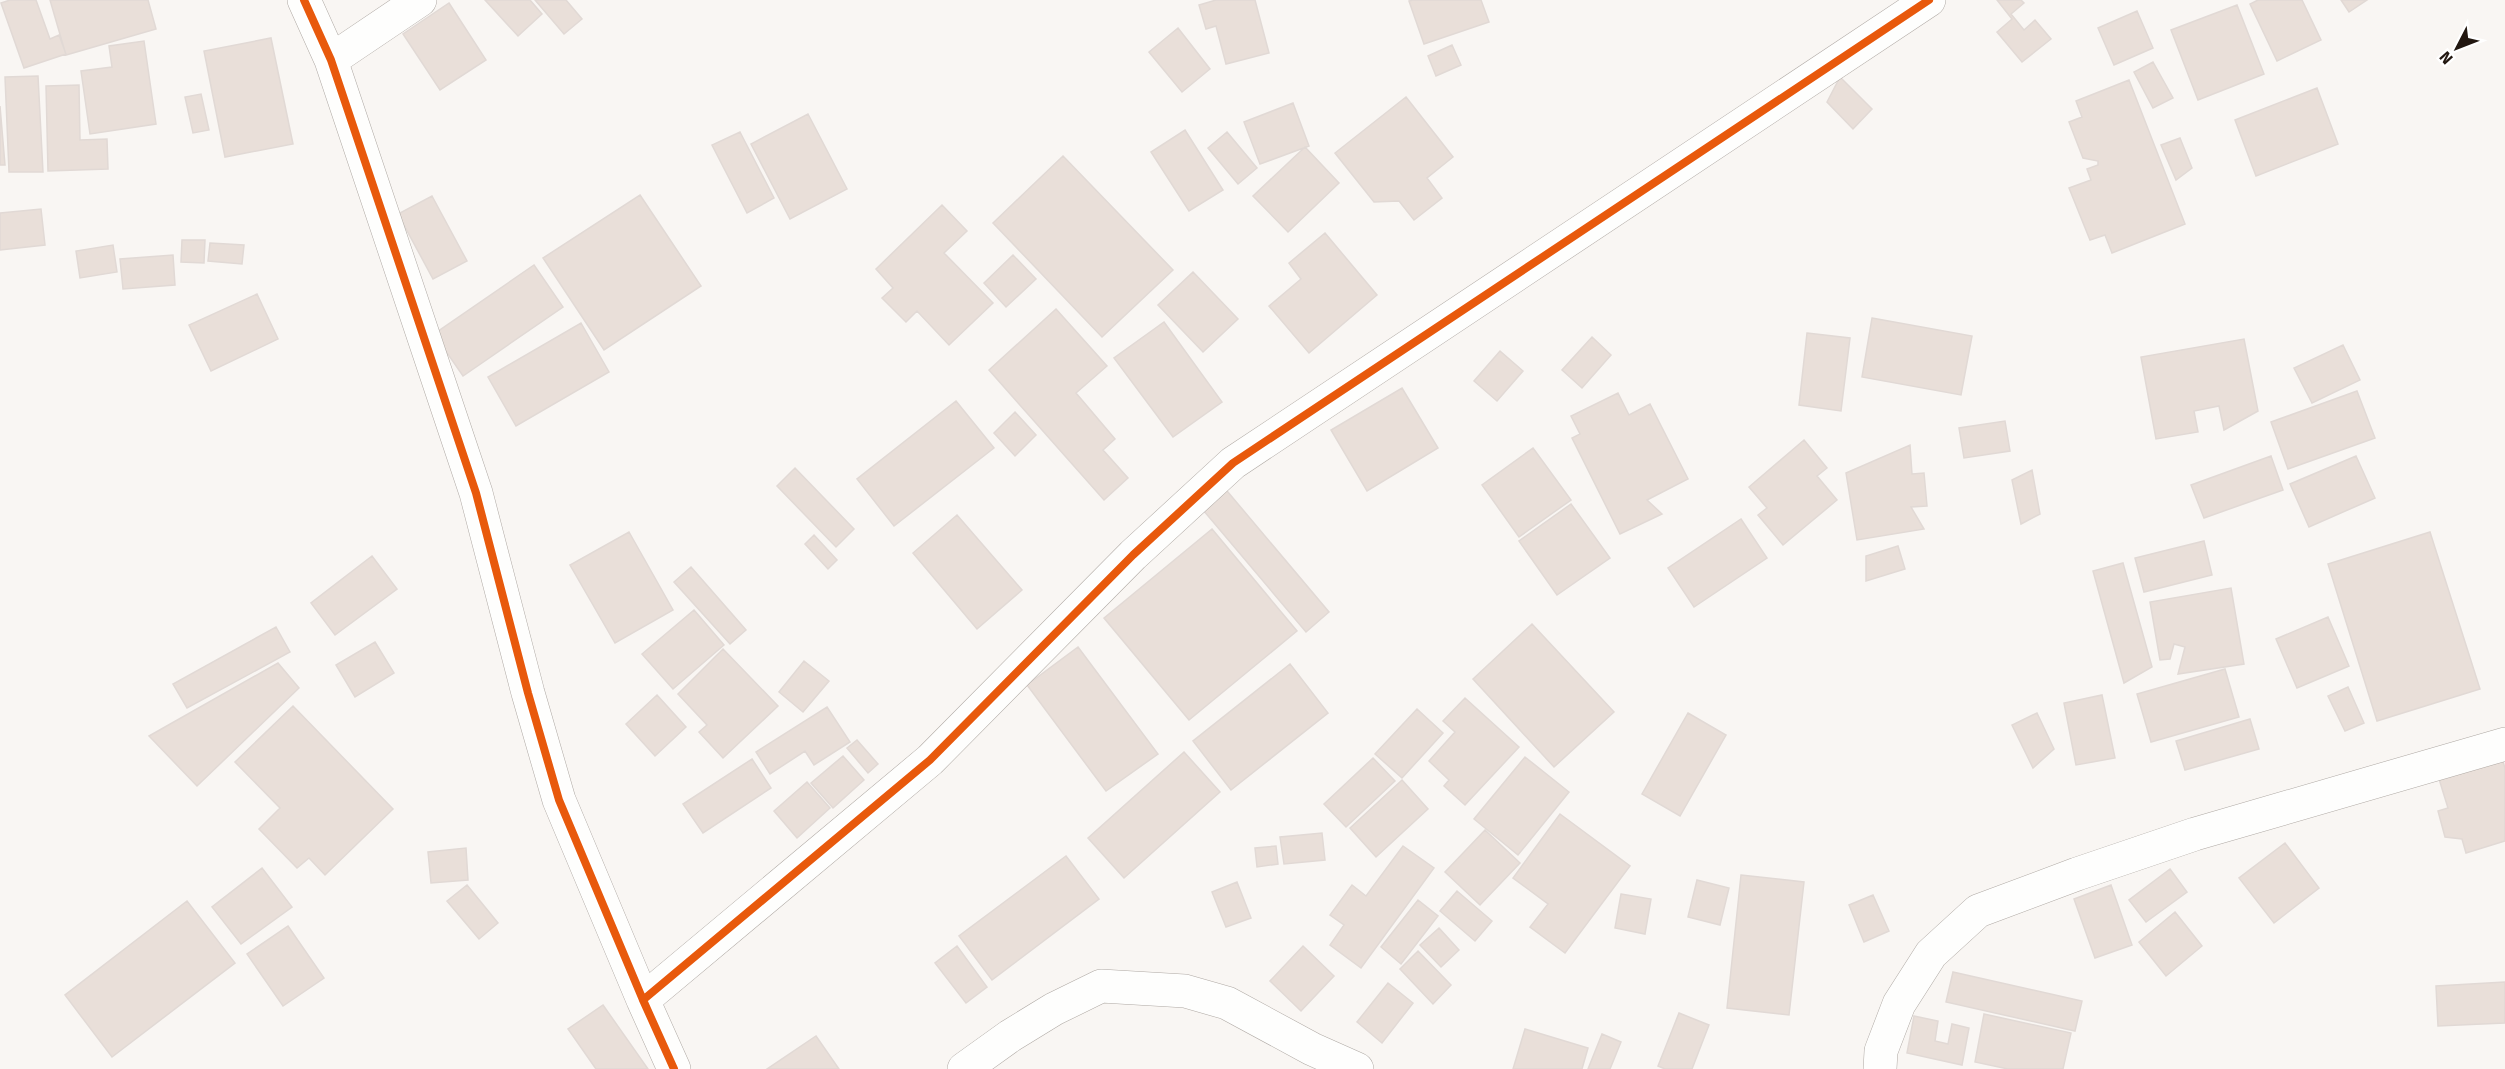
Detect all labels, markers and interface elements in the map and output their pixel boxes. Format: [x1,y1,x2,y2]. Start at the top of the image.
north arrow [2427,18,2487,78]
text: N [2436,47,2457,68]

